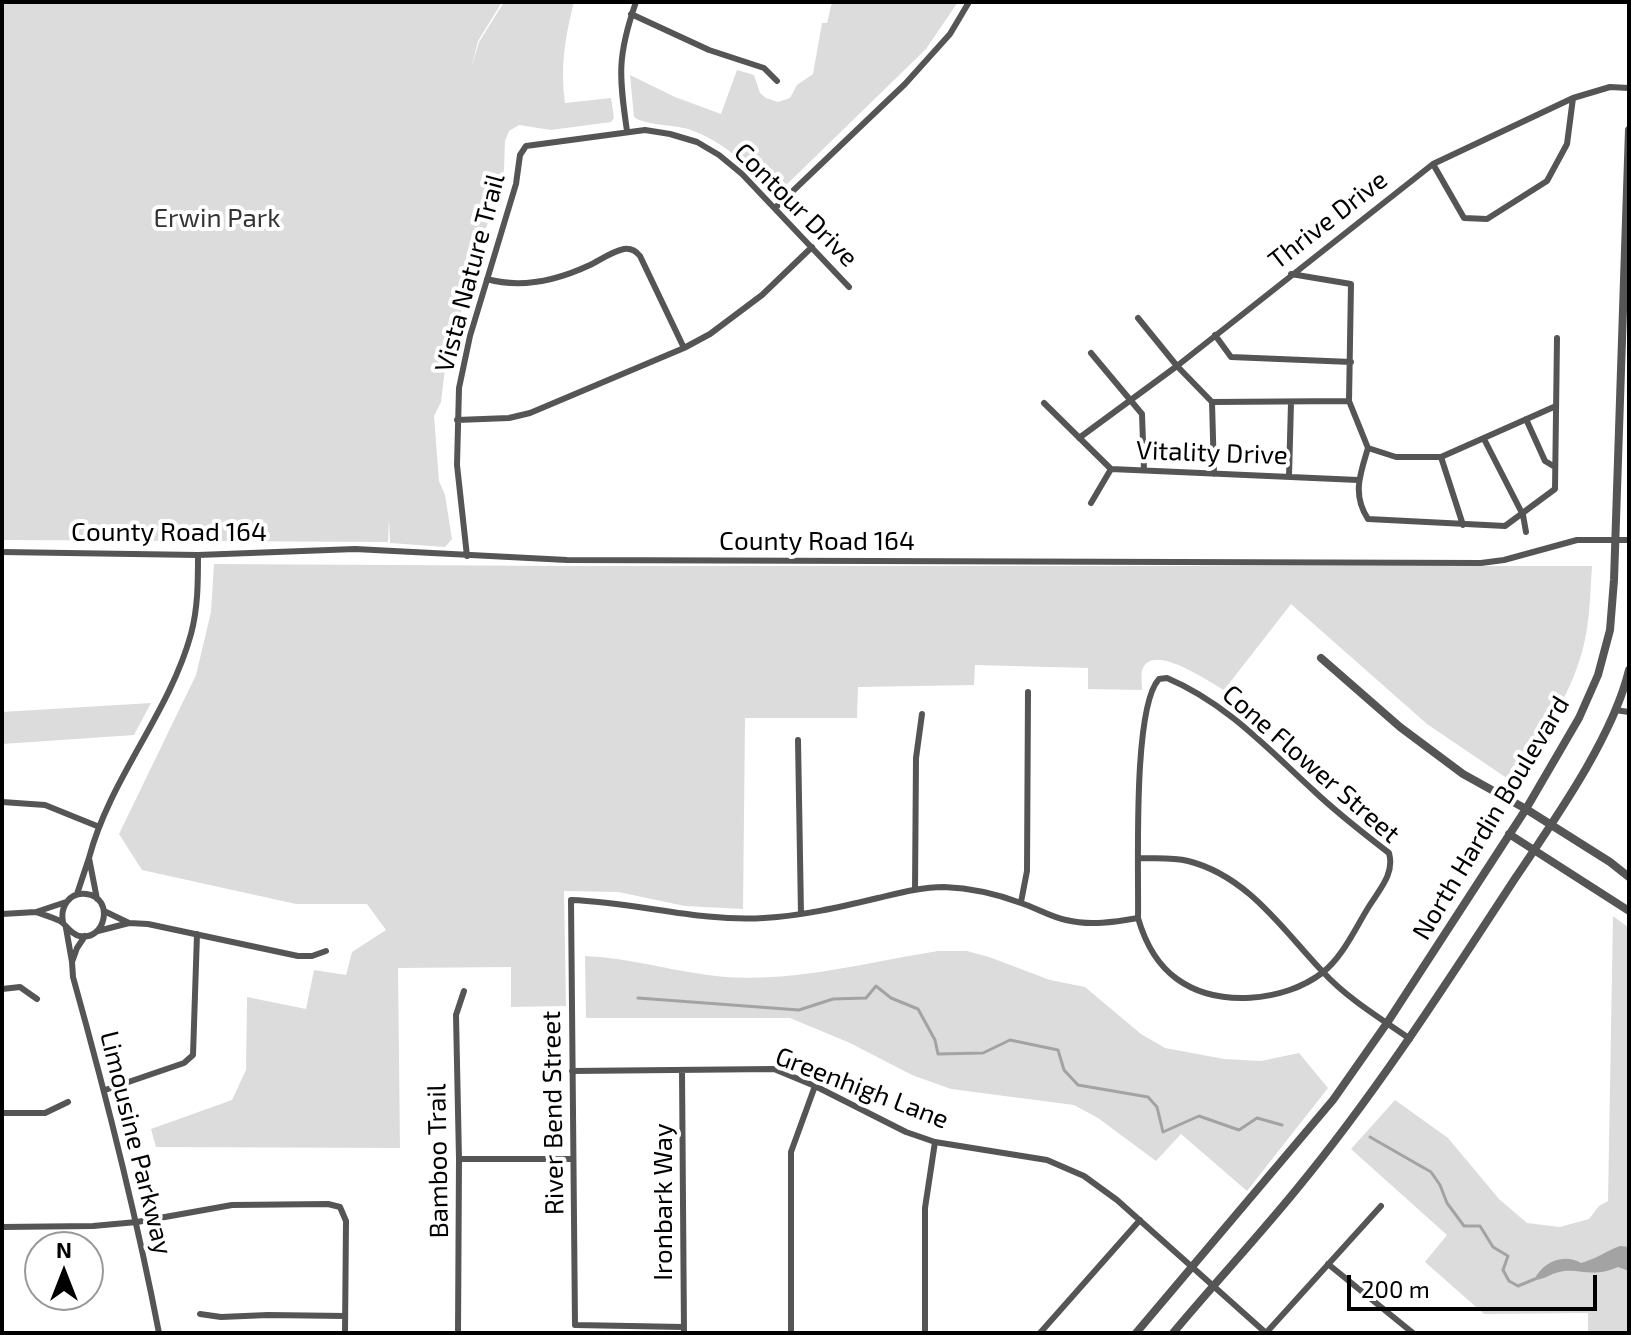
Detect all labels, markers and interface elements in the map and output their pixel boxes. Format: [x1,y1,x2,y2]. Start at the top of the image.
street label: Contour Drive [728,137,864,273]
street label: Thrive Drive [1262,164,1394,276]
street label: Vista Nature Trail [429,170,511,376]
park label: Erwin Park [154,202,280,234]
street label: Vitality Drive [1136,435,1288,471]
street label: County Road 164 [71,516,267,548]
street label: County Road 164 [719,525,915,557]
street label: Cone Flower Street [1216,679,1406,849]
street label: North Hardin Boulevard [1406,691,1576,945]
street label: River Bend Street [536,1011,570,1215]
street label: Limousine Parkway [93,1028,179,1258]
street label: Greenhigh Lane [771,1041,953,1135]
street label: Bamboo Trail [421,1083,455,1239]
street label: Ironbark Way [647,1123,679,1281]
north arrow [24,1231,104,1311]
text: N [56,1236,72,1262]
scale bar [1351,1259,1601,1309]
text: 200 m [1361,1274,1430,1303]

